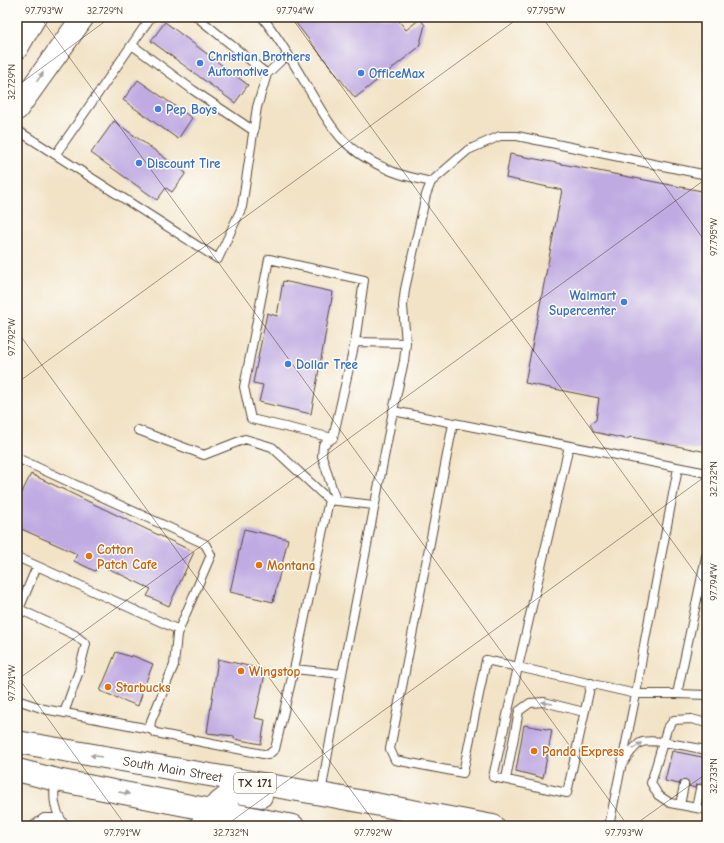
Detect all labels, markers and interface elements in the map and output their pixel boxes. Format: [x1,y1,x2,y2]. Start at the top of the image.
text: 97.793°W [25,5,63,17]
text: 32.729°N [87,5,123,17]
text: 97.794°W [276,5,314,17]
text: 97.795°W [527,5,565,17]
place label: Christian Brothers Automotive [208,49,311,79]
marker: Christian Brothers Automotive [195,58,205,68]
text: 32.729°N [6,64,18,100]
place label: OfficeMax [369,66,425,81]
marker: OfficeMax [356,68,366,78]
one-way arrow [36,72,44,82]
place label: Pep Boys [166,102,217,117]
marker: Pep Boys [153,104,163,114]
place label: Discount Tire [147,156,221,171]
marker: Discount Tire [134,158,144,168]
text: 97.795°W [708,218,720,256]
place label: Walmart Supercenter [549,288,617,318]
marker: Walmart Supercenter [619,297,629,307]
text: 97.792°W [6,318,18,356]
place label: Dollar Tree [296,357,358,372]
marker: Dollar Tree [283,359,293,369]
text: 32.732°N [708,461,720,497]
place label: Cotton Patch Cafe [97,542,158,572]
marker: Cotton Patch Cafe [84,551,94,561]
place label: Montana [267,558,315,573]
marker: Montana [254,560,264,570]
text: 97.794°W [708,563,720,601]
text: 97.791°W [6,664,18,701]
place label: Wingstop [249,664,301,679]
marker: Wingstop [236,666,246,676]
place label: Starbucks [116,680,171,695]
marker: Starbucks [103,682,113,692]
one-way arrow [540,700,553,706]
one-way arrow [632,742,643,750]
place label: Panda Express [542,744,624,759]
marker: Panda Express [529,746,539,756]
one-way arrow [90,753,102,759]
street label: South Main Street [122,753,225,785]
text: 32.733°N [708,758,720,794]
road number: TX 171 [234,773,276,793]
one-way arrow [117,790,130,796]
text: 97.791°W [104,827,141,839]
text: 32.732°N [213,827,249,839]
text: 97.792°W [354,827,392,839]
text: 97.793°W [605,827,643,839]

